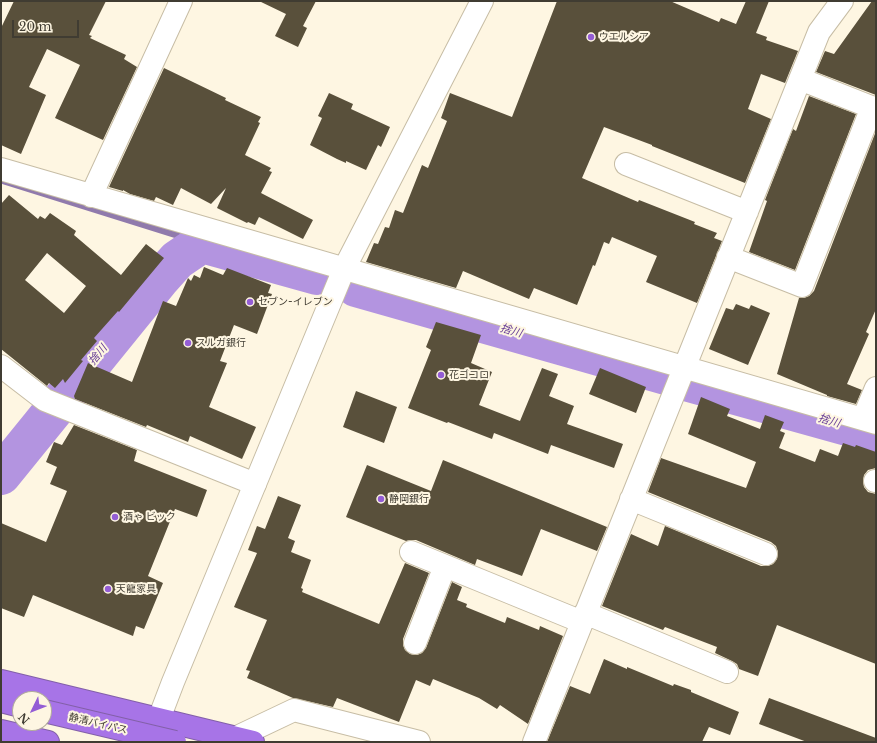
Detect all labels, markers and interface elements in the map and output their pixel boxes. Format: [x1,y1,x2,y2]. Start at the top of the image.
scale bar [14,12,81,38]
text: 20 m [19,19,51,34]
place label: ウエルシア [599,31,649,43]
marker: ウエルシア [586,32,596,42]
place label: セブン-イレブン [258,296,333,308]
marker: セブン-イレブン [245,297,255,307]
water label: 捨川 [499,322,523,340]
place label: スルガ銀行 [196,337,246,349]
marker: スルガ銀行 [183,338,193,348]
water label: 捨川 [86,342,110,368]
place label: 花ゴコロ [449,369,489,381]
marker: 花ゴコロ [436,370,446,380]
water label: 捨川 [817,412,841,430]
place label: 静岡銀行 [389,493,429,505]
marker: 静岡銀行 [376,494,386,504]
place label: 酒ゃ ビック [123,511,176,523]
marker: 酒ゃ ビック [110,512,120,522]
place label: 天龍家具 [116,583,156,595]
marker: 天龍家具 [103,584,113,594]
north arrow [12,691,52,731]
text: N [15,710,33,727]
street label: 静清バイパス [67,711,129,737]

